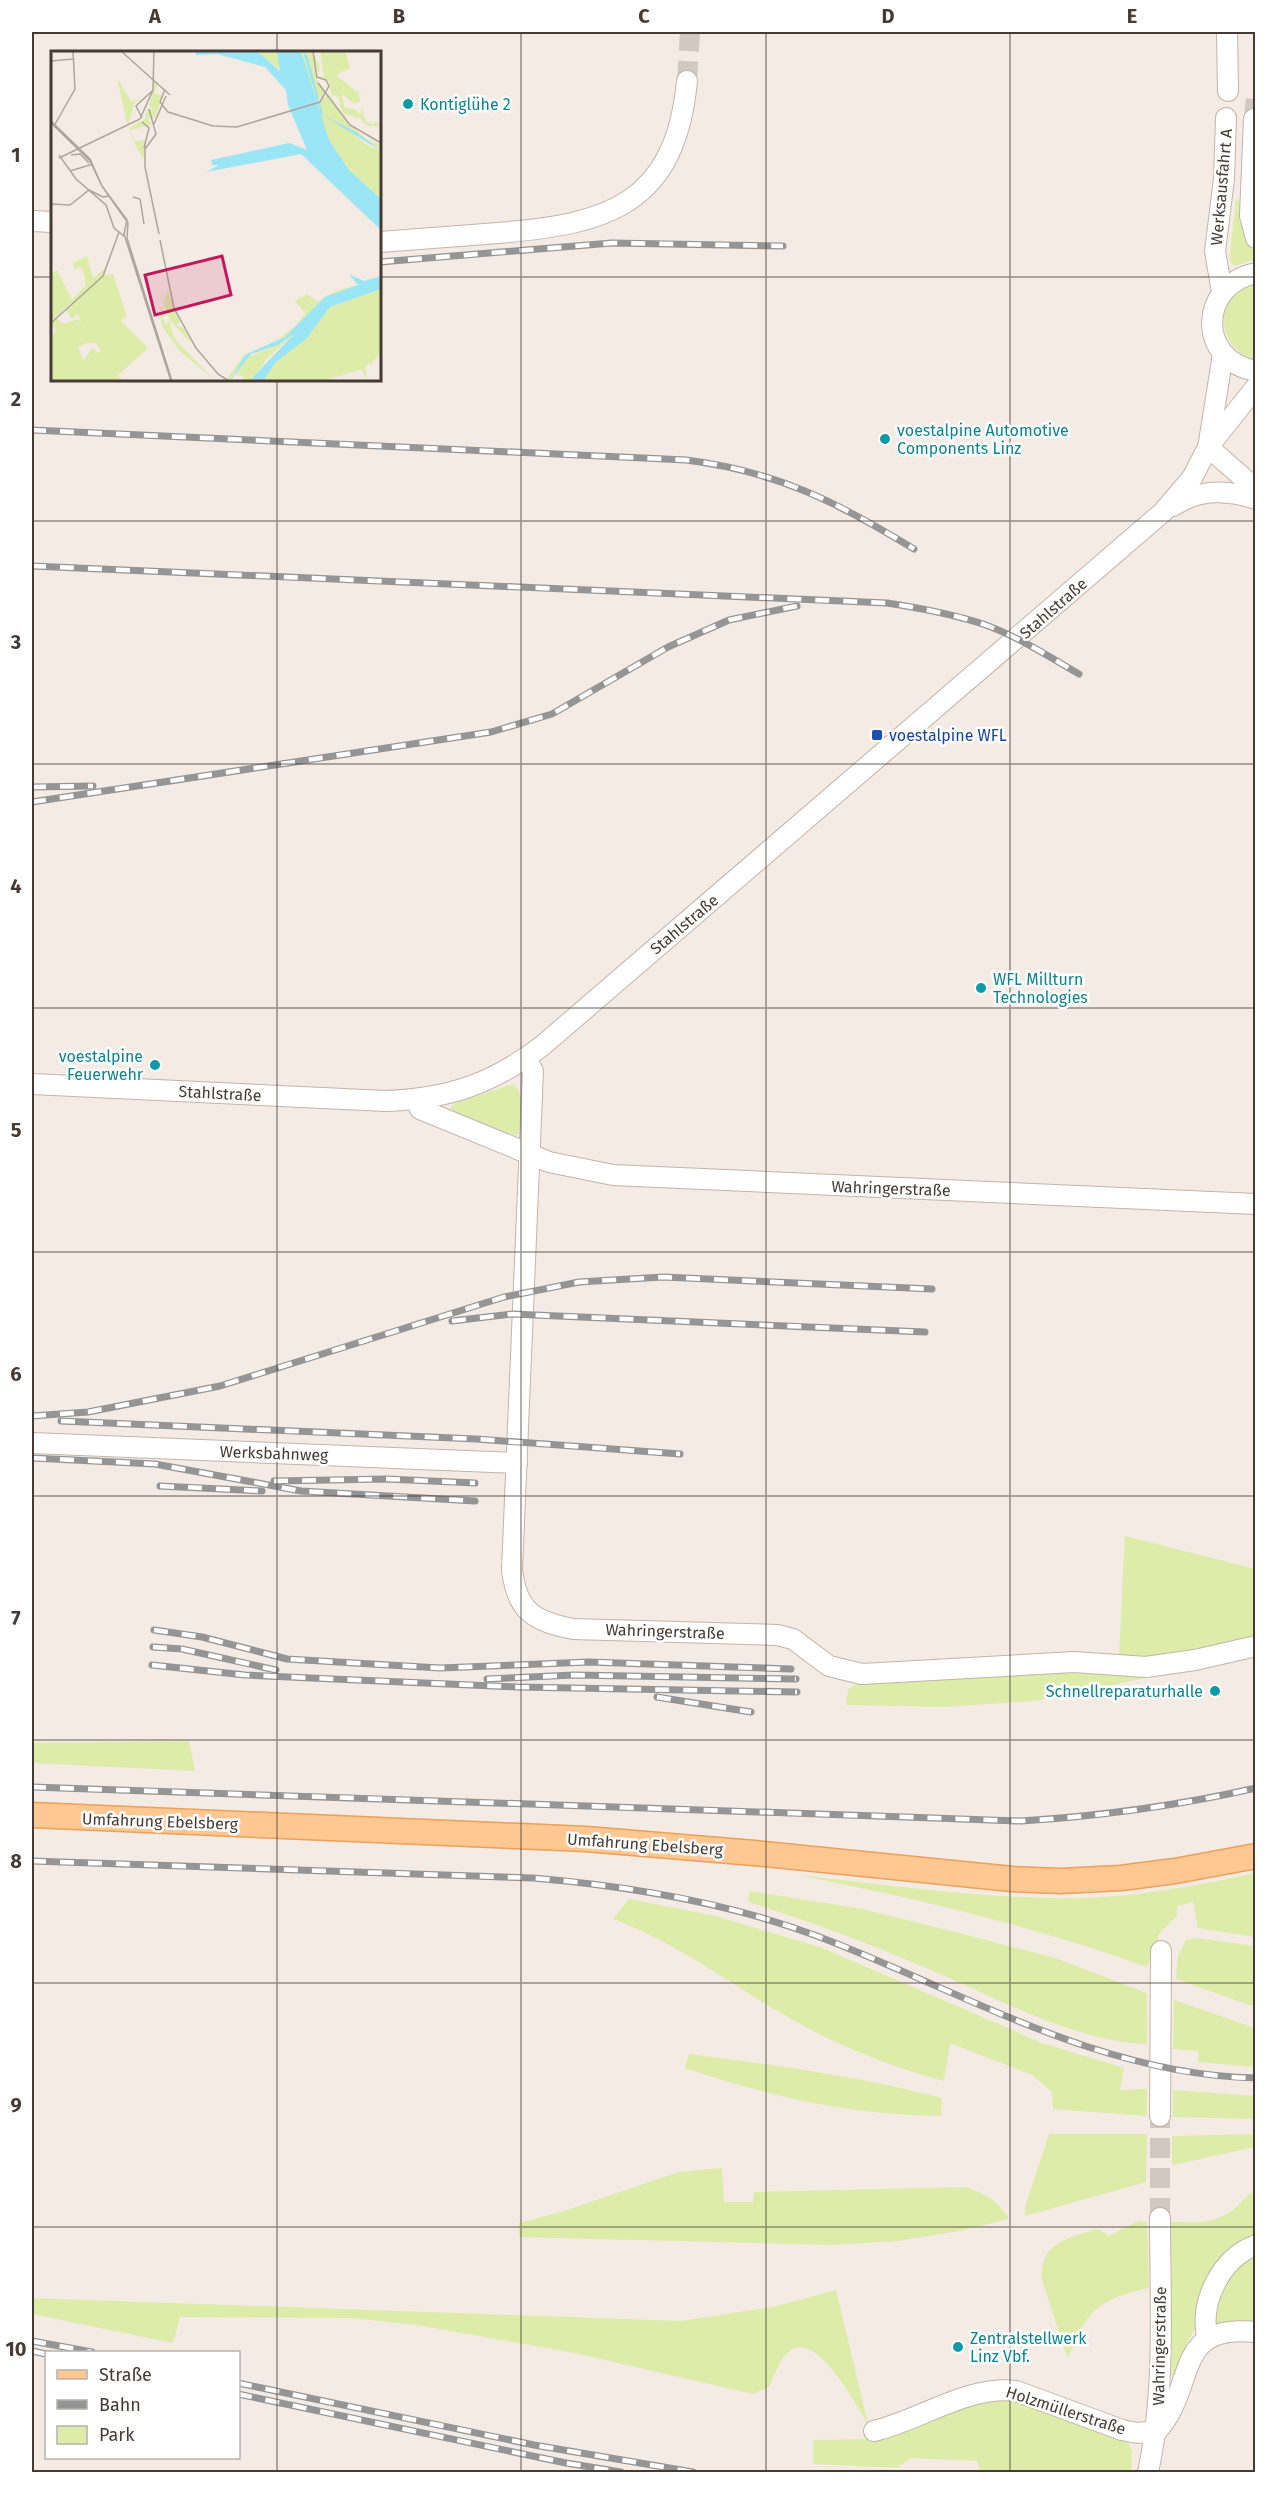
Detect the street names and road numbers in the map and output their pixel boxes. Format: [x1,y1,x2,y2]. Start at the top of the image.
street label: Werksausfahrt A [1207,127,1236,246]
street label: Stahlstraße [1016,574,1091,643]
street label: Stahlstraße [646,890,722,958]
street label: Stahlstraße [178,1082,262,1105]
street label: Wahringerstraße [831,1177,951,1200]
street label: Werksbahnweg [219,1442,329,1465]
street label: Wahringerstraße [605,1620,725,1643]
street label: Umfahrung Ebelsberg [82,1809,239,1834]
street label: Umfahrung Ebelsberg [566,1830,724,1859]
street label: Wahringerstraße [1149,2286,1170,2406]
street label: Holzmüllerstraße [1004,2382,1128,2439]

